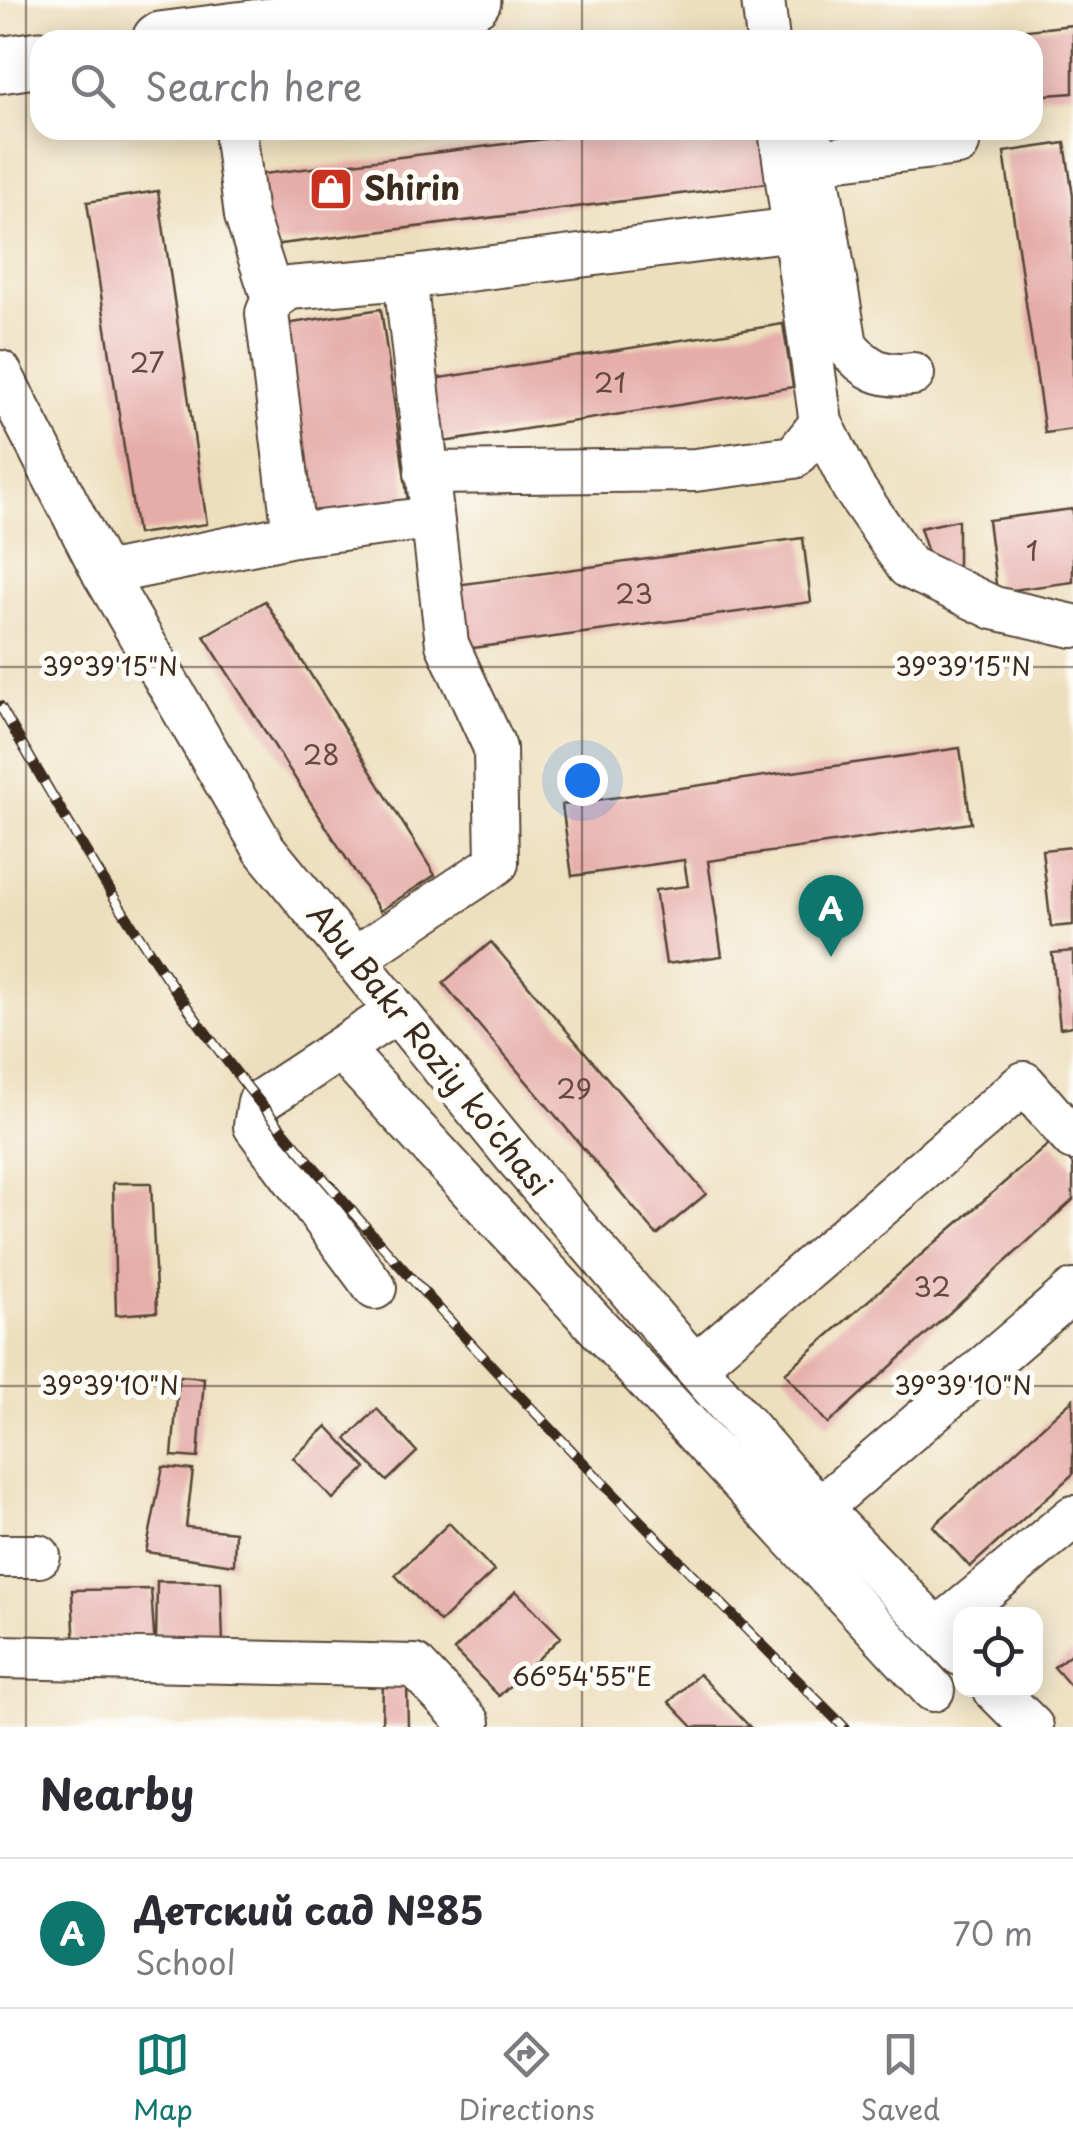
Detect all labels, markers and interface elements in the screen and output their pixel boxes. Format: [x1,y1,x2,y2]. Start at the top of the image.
search box [30,30,1043,140]
text: Search here [145,57,362,114]
icon: search [65,58,120,113]
place label: Shirin [364,163,460,211]
shop icon: Shirin [308,166,354,212]
house number: 27 [130,340,165,383]
house number: 21 [594,360,626,403]
house number: 1 [1026,528,1038,571]
house number: 23 [615,571,653,614]
text: 39°39'15"N [42,647,178,685]
text: 39°39'15"N [895,647,1031,685]
house number: 28 [302,732,340,775]
your location [557,755,608,806]
pin: A [798,874,864,957]
street label: Abu Bakr Roziy ko'chasi [297,892,564,1206]
house number: 29 [556,1066,592,1109]
house number: 32 [913,1264,951,1307]
text: 39°39'10"N [41,1366,179,1404]
text: 39°39'10"N [894,1366,1032,1404]
map controls [953,1607,1043,1697]
button: locate [953,1607,1043,1697]
text: 66°54'55"E [512,1657,652,1695]
text: Nearby [40,1761,194,1824]
text: Детский сад №85 [135,1881,484,1938]
text: A [60,1909,85,1957]
text: 70 m [953,1909,1033,1957]
text: School [135,1938,236,1986]
tab: Map [133,2027,193,2130]
tab: Directions [459,2027,595,2130]
tab: Saved [861,2027,940,2130]

